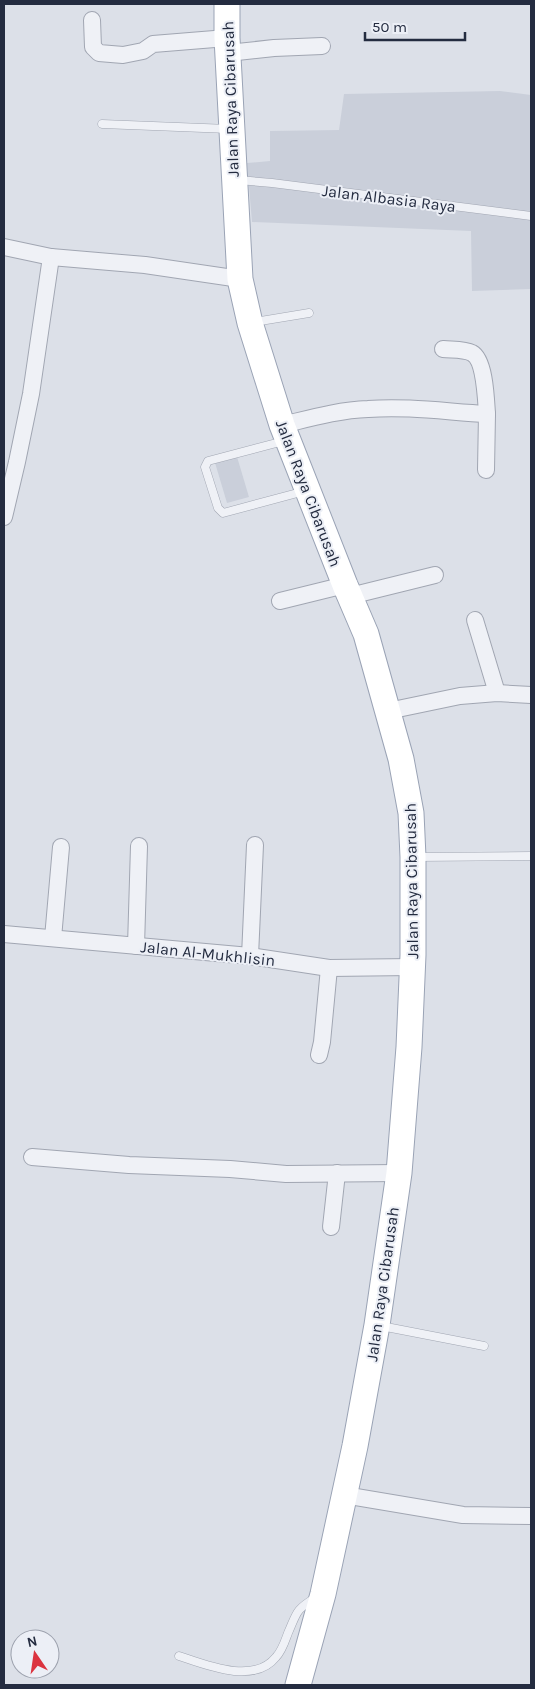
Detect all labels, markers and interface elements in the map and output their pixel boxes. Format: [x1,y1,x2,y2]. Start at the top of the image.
scale bar [365,10,465,42]
text: 50 m [372,18,407,36]
street label: Jalan Raya Cibarusah [218,21,243,177]
street label: Jalan Albasia Raya [321,181,457,216]
street label: Jalan Raya Cibarusah [272,417,345,569]
street label: Jalan Raya Cibarusah [401,803,422,959]
street label: Jalan Al-Mukhlisin [140,937,276,970]
street label: Jalan Raya Cibarusah [362,1206,403,1363]
north arrow [10,1629,60,1679]
text: N [25,1632,39,1651]

